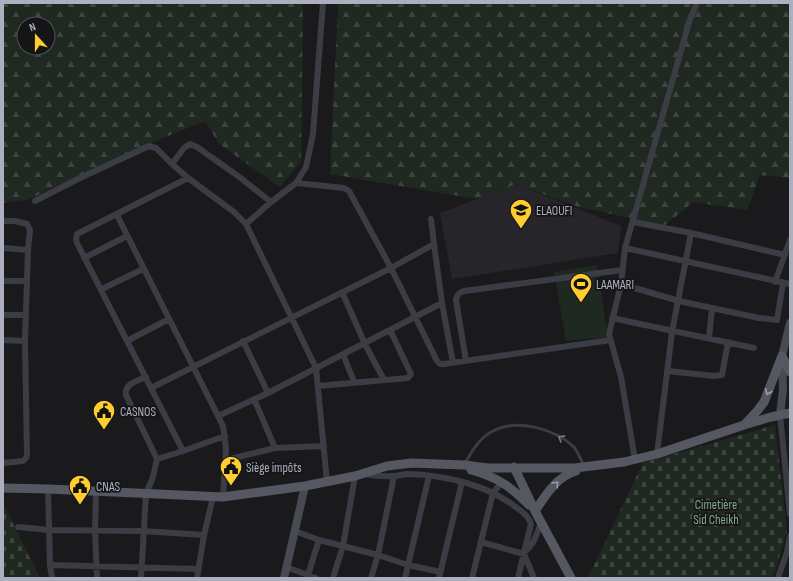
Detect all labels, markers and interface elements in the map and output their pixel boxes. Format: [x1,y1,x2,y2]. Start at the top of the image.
north arrow [16,16,56,56]
text: N [28,20,38,34]
school or university icon: ELAOUFI [508,197,534,230]
place label: ELAOUFI [536,203,572,219]
sports icon: LAAMARI [568,271,594,304]
place label: LAAMARI [596,277,634,293]
one-way arrow [764,389,772,396]
public building icon: CASNOS [91,398,117,431]
place label: CASNOS [120,404,156,420]
one-way arrow [559,435,566,442]
public building icon: Siège impôts [218,454,244,487]
place label: Siège impôts [246,460,302,476]
public building icon: CNAS [67,473,93,506]
place label: CNAS [96,479,120,495]
one-way arrow [551,481,559,489]
park label: Cimetière Sid Cheikh [693,497,739,528]

